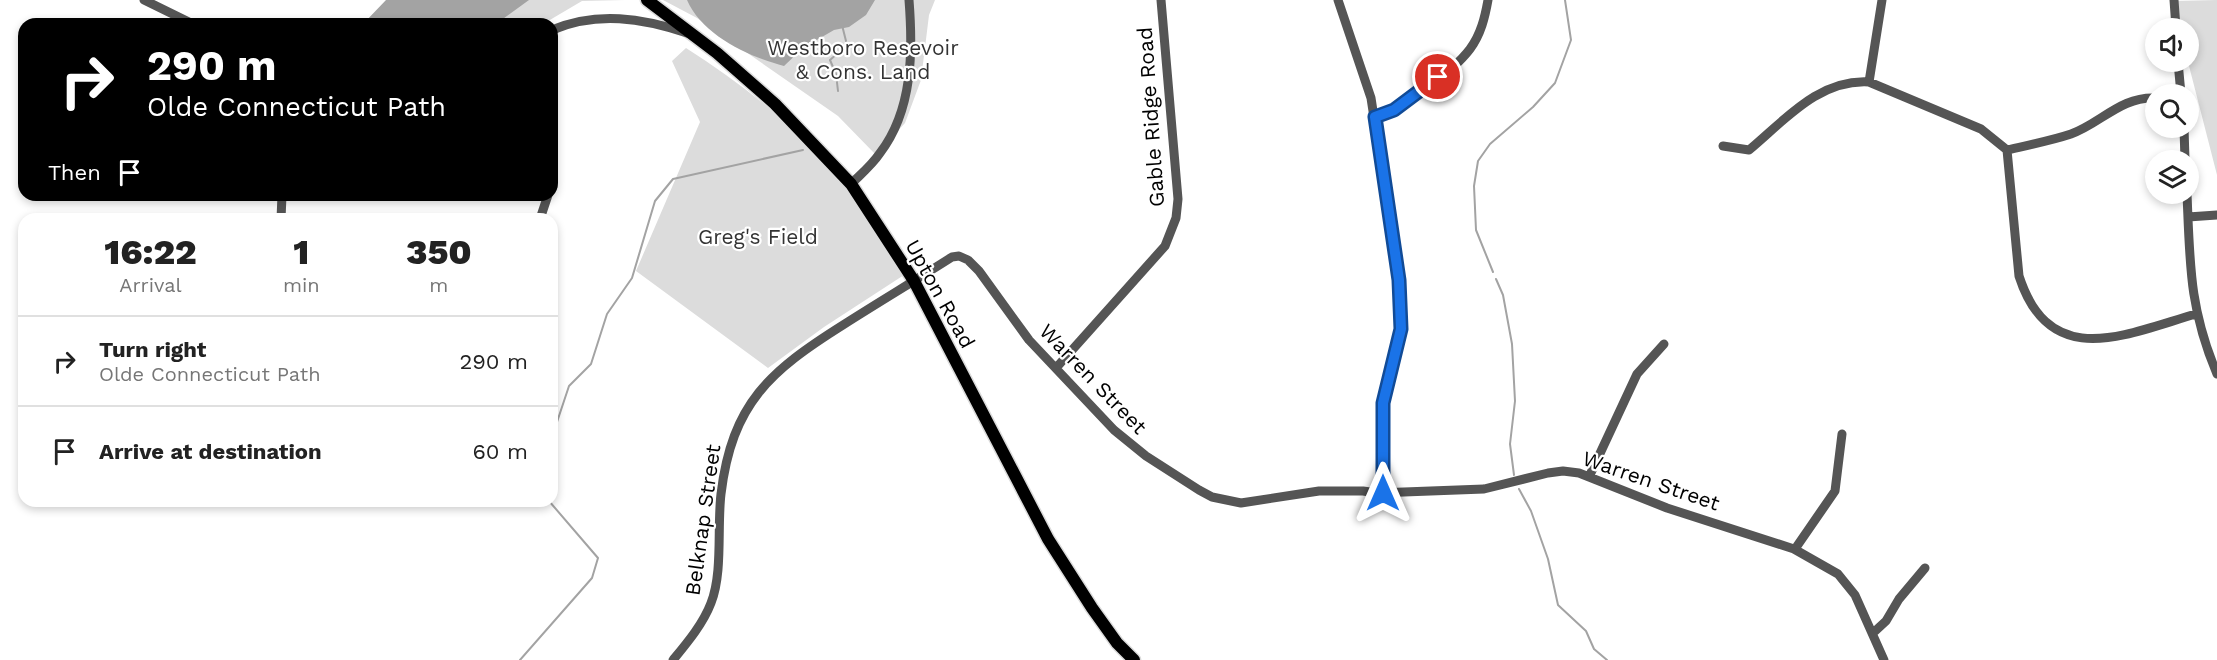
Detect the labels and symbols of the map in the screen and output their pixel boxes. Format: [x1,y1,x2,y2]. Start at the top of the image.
street label: Gable Ridge Road [1132,26,1169,208]
park label: Westboro Resevoir & Cons. Land [767,35,959,84]
pin [1412,51,1463,102]
park label: Greg's Field [698,224,818,249]
street label: Upton Road [900,235,981,353]
street label: Warren Street [1035,318,1152,439]
street label: Belknap Street [680,442,726,597]
street label: Warren Street [1579,445,1723,516]
position arrow [1351,461,1415,525]

